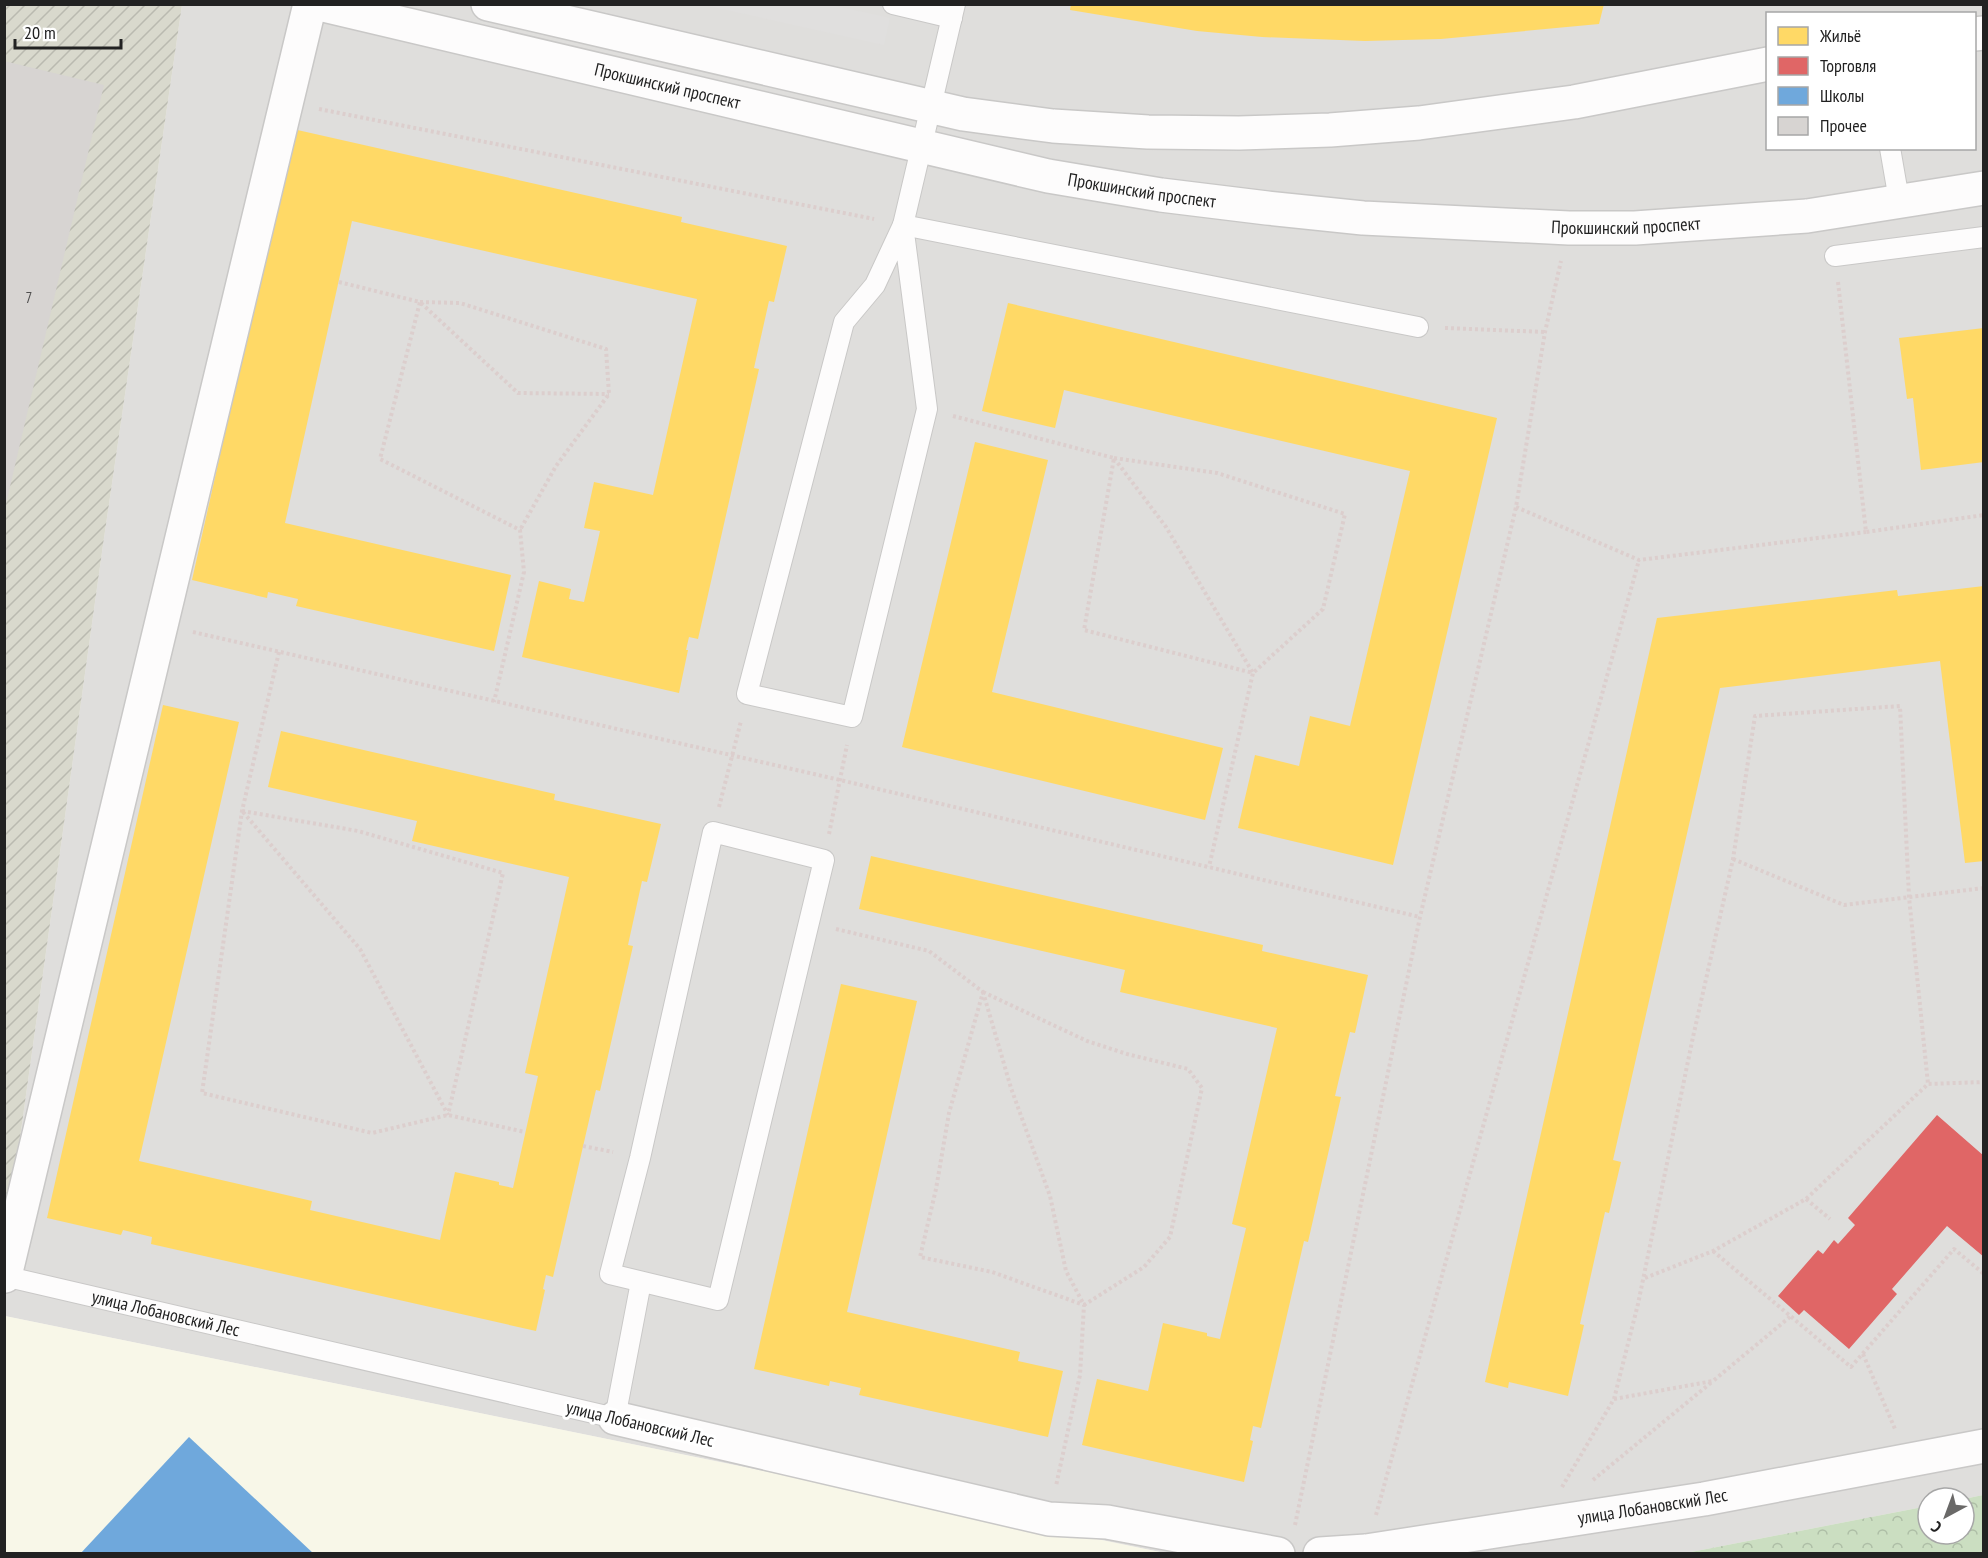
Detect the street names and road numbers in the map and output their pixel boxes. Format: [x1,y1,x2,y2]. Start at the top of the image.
street label: Прокшинский проспект [592,57,743,114]
street label: Прокшинский проспект [1066,168,1217,213]
street label: Прокшинский проспект [1551,211,1701,239]
street label: улица Лобановский Лес [90,1285,243,1342]
street label: улица Лобановский Лес [564,1395,717,1452]
street label: улица Лобановский Лес [1576,1483,1730,1529]

